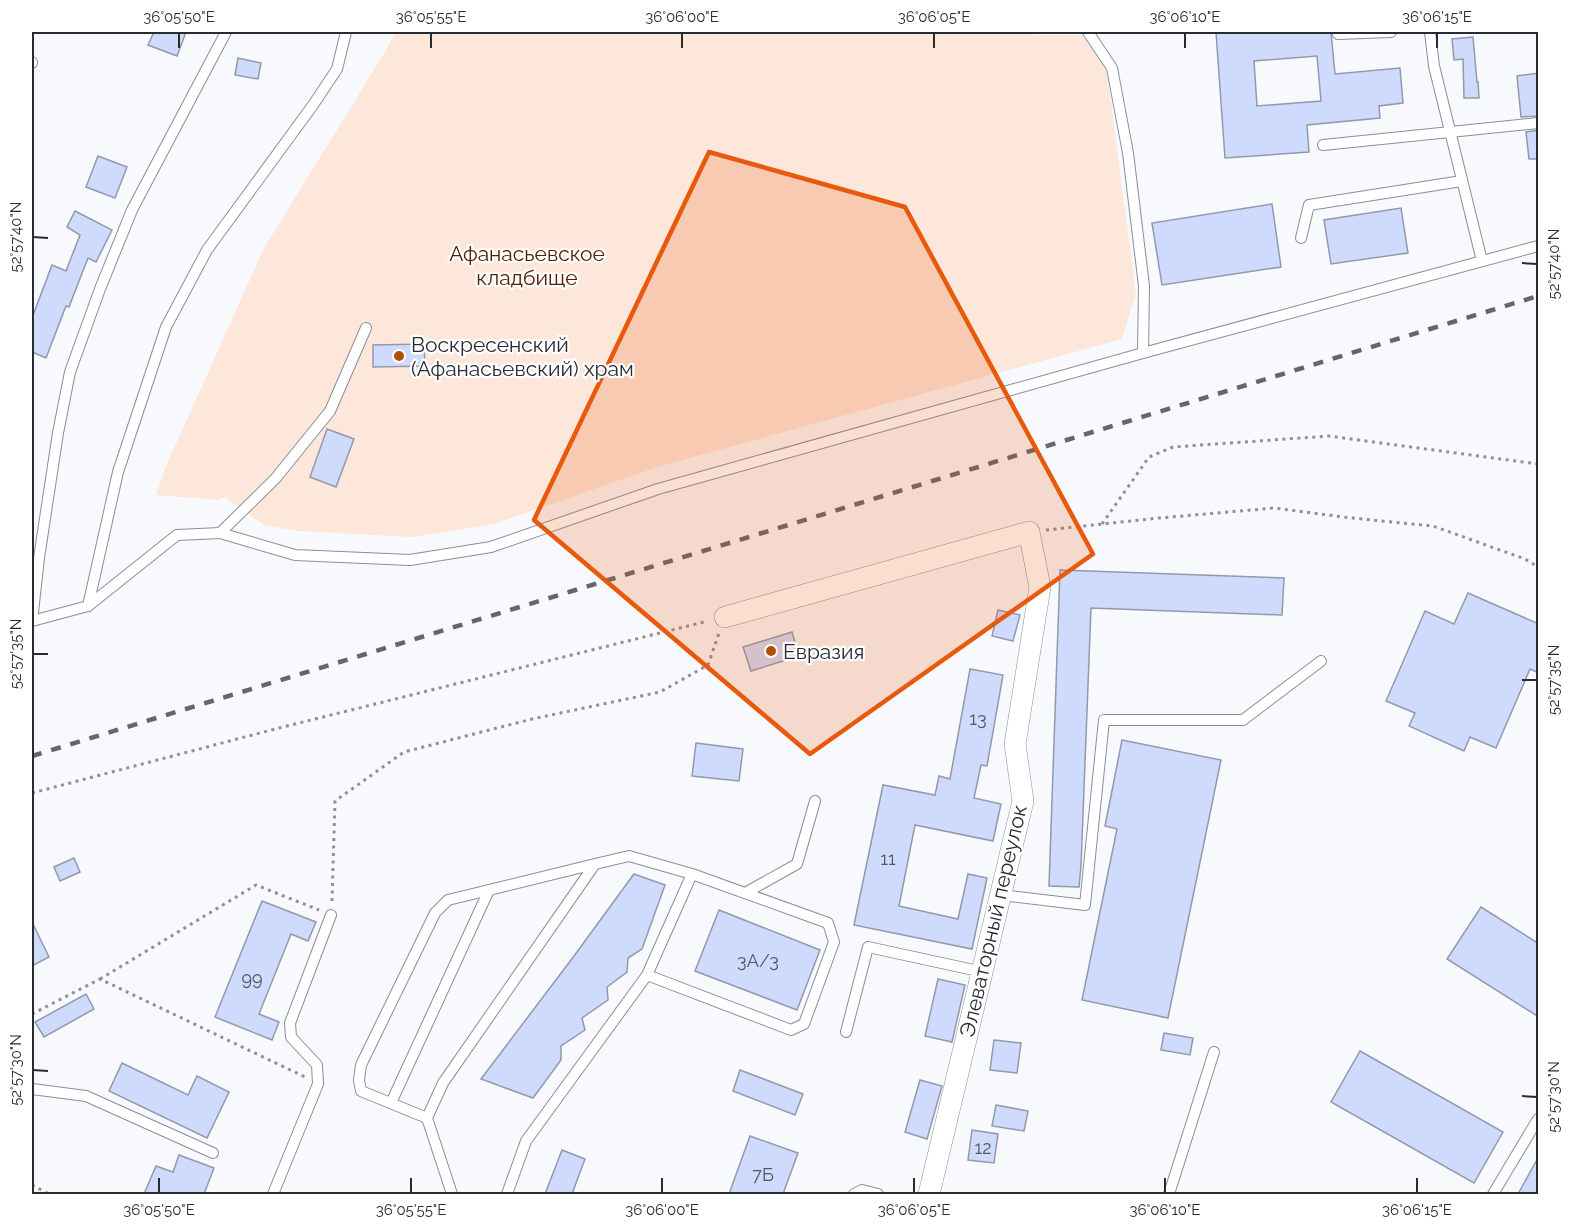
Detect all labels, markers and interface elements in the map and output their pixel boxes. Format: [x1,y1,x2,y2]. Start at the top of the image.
text: 36°05'50"E [143,8,215,26]
text: 36°05'55"E [396,8,466,26]
text: 36°06'00"E [645,8,719,26]
text: 36°06'05"E [898,8,970,26]
text: 36°06'10"E [1150,8,1220,26]
text: 36°06'15"E [1402,8,1472,26]
text: 52°57'40"N [7,202,25,272]
text: 52°57'40"N [1545,229,1563,299]
park label: Афанасьевское кладбище [449,241,605,290]
place label: Воскресенский (Афанасьевский) храм [411,332,634,381]
marker: Воскресенский (Афанасьевский) храм [392,349,406,363]
text: 52°57'35"N [7,619,25,689]
place label: Евразия [783,639,864,664]
marker: Евразия [764,644,778,658]
text: 52°57'35"N [1545,645,1563,715]
house number: 13 [969,708,987,729]
street label: Элеваторный переулок [954,802,1032,1040]
house number: 11 [880,848,896,869]
house number: 3А/3 [737,950,779,971]
house number: 99 [241,968,263,989]
text: 52°57'30"N [7,1034,25,1106]
text: 52°57'30"N [1545,1061,1563,1133]
house number: 12 [974,1137,992,1158]
house number: 7Б [752,1164,774,1185]
text: 36°05'50"E [123,1201,195,1219]
text: 36°05'55"E [376,1201,446,1219]
text: 36°06'00"E [625,1201,699,1219]
text: 36°06'05"E [878,1201,950,1219]
text: 36°06'10"E [1130,1201,1200,1219]
text: 36°06'15"E [1382,1201,1452,1219]

